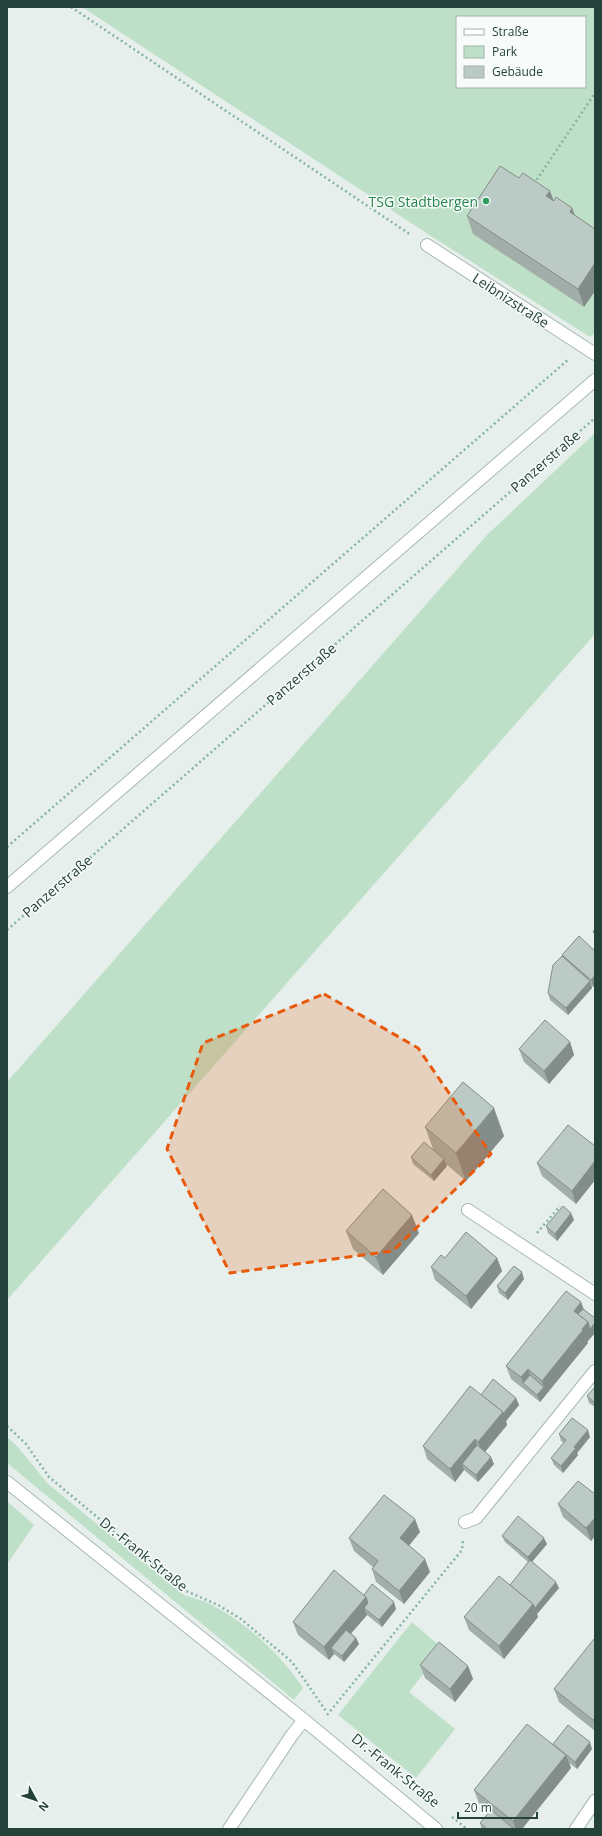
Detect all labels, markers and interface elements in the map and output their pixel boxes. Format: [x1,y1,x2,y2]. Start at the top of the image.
legend [456,16,586,88]
text: Straße [492,23,529,40]
text: Park [492,43,518,60]
text: Gebäude [492,63,543,80]
place label: TSG Stadtbergen [369,192,478,211]
marker: TSG Stadtbergen [481,196,491,206]
street label: Leibnizstraße [469,268,553,332]
street label: Panzerstraße [506,425,584,497]
street label: Panzerstraße [262,638,340,710]
street label: Panzerstraße [18,850,96,922]
street label: Dr.-Frank-Straße [96,1513,192,1595]
street label: Dr.-Frank-Straße [348,1729,444,1811]
north arrow [16,1780,56,1820]
scale bar [458,1794,537,1820]
text: N [35,1798,53,1815]
text: 20 m [464,1799,492,1816]

